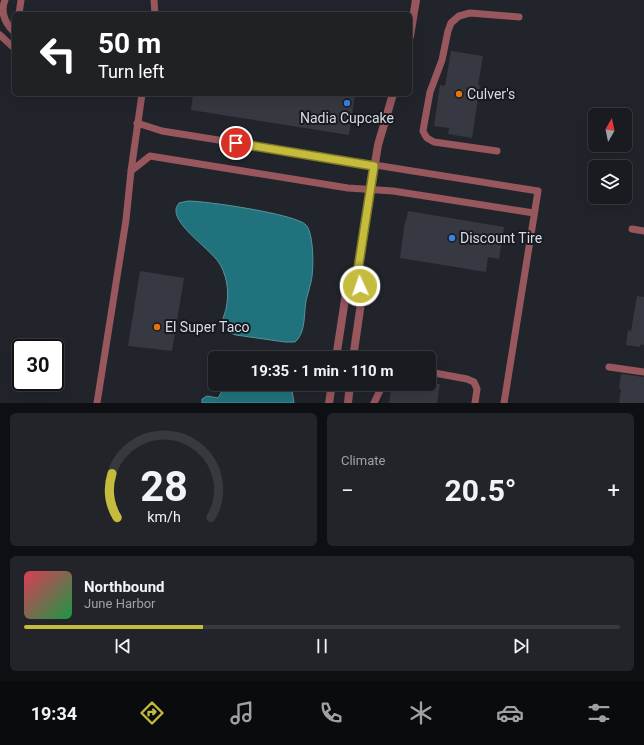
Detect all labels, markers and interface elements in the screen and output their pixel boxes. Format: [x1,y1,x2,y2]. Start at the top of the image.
text: 50 m [98,27,161,60]
icon: left [32,28,84,80]
text: Turn left [98,61,164,82]
place label: Culver's [467,86,515,102]
marker: Culver's [454,89,464,99]
marker: Nadia Cupcake [342,98,352,108]
north arrow [588,108,632,152]
map controls [588,108,632,204]
place label: Nadia Cupcake [300,110,394,126]
pin [219,126,253,160]
icon: arrive [225,132,247,154]
button: layers [588,160,632,204]
place label: Discount Tire [460,230,542,246]
marker: Discount Tire [447,233,457,243]
position arrow [339,265,381,307]
place label: El Super Taco [165,319,250,335]
marker: El Super Taco [152,322,162,332]
speed limit sign: 30 [12,339,64,391]
text: 19:35 · 1 min · 110 m [251,362,393,380]
text: Climate [341,453,385,468]
text: 28 [140,461,187,510]
text: 20.5° [445,473,517,508]
text: − [341,478,354,503]
text: + [608,478,620,503]
text: km/h [147,508,180,524]
text: Northbound [84,578,165,596]
text: June Harbor [84,596,156,611]
icon: previous [112,635,134,657]
icon: pause [311,635,333,657]
icon: next [510,635,532,657]
icon: directions [138,699,166,727]
icon: music [228,699,256,727]
icon: phone [317,699,345,727]
icon: climate [407,699,435,727]
icon: car [496,699,524,727]
icon: filters [585,699,613,727]
text: 19:34 [31,703,77,724]

